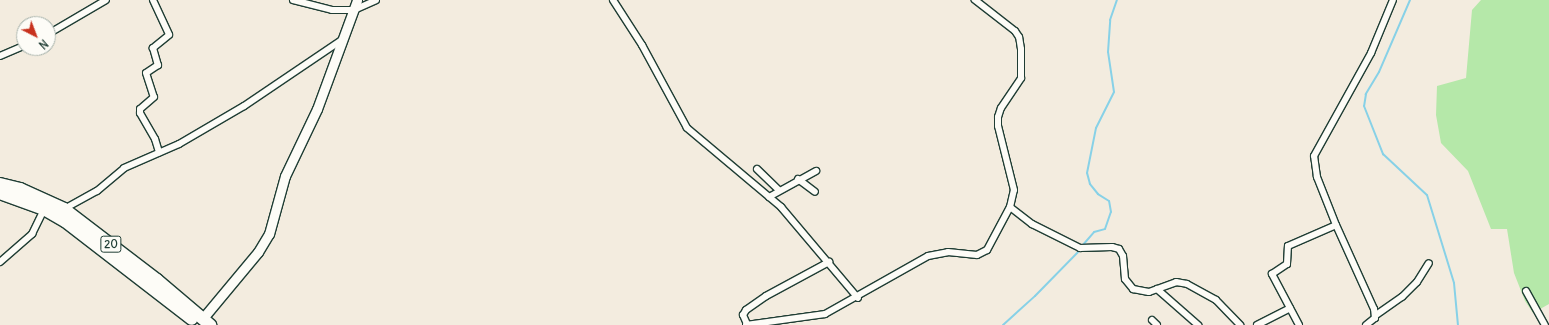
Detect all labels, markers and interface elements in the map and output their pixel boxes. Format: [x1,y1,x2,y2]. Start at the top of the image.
north arrow [16,16,56,56]
text: N [36,36,51,52]
road number: 20 [100,235,122,253]

